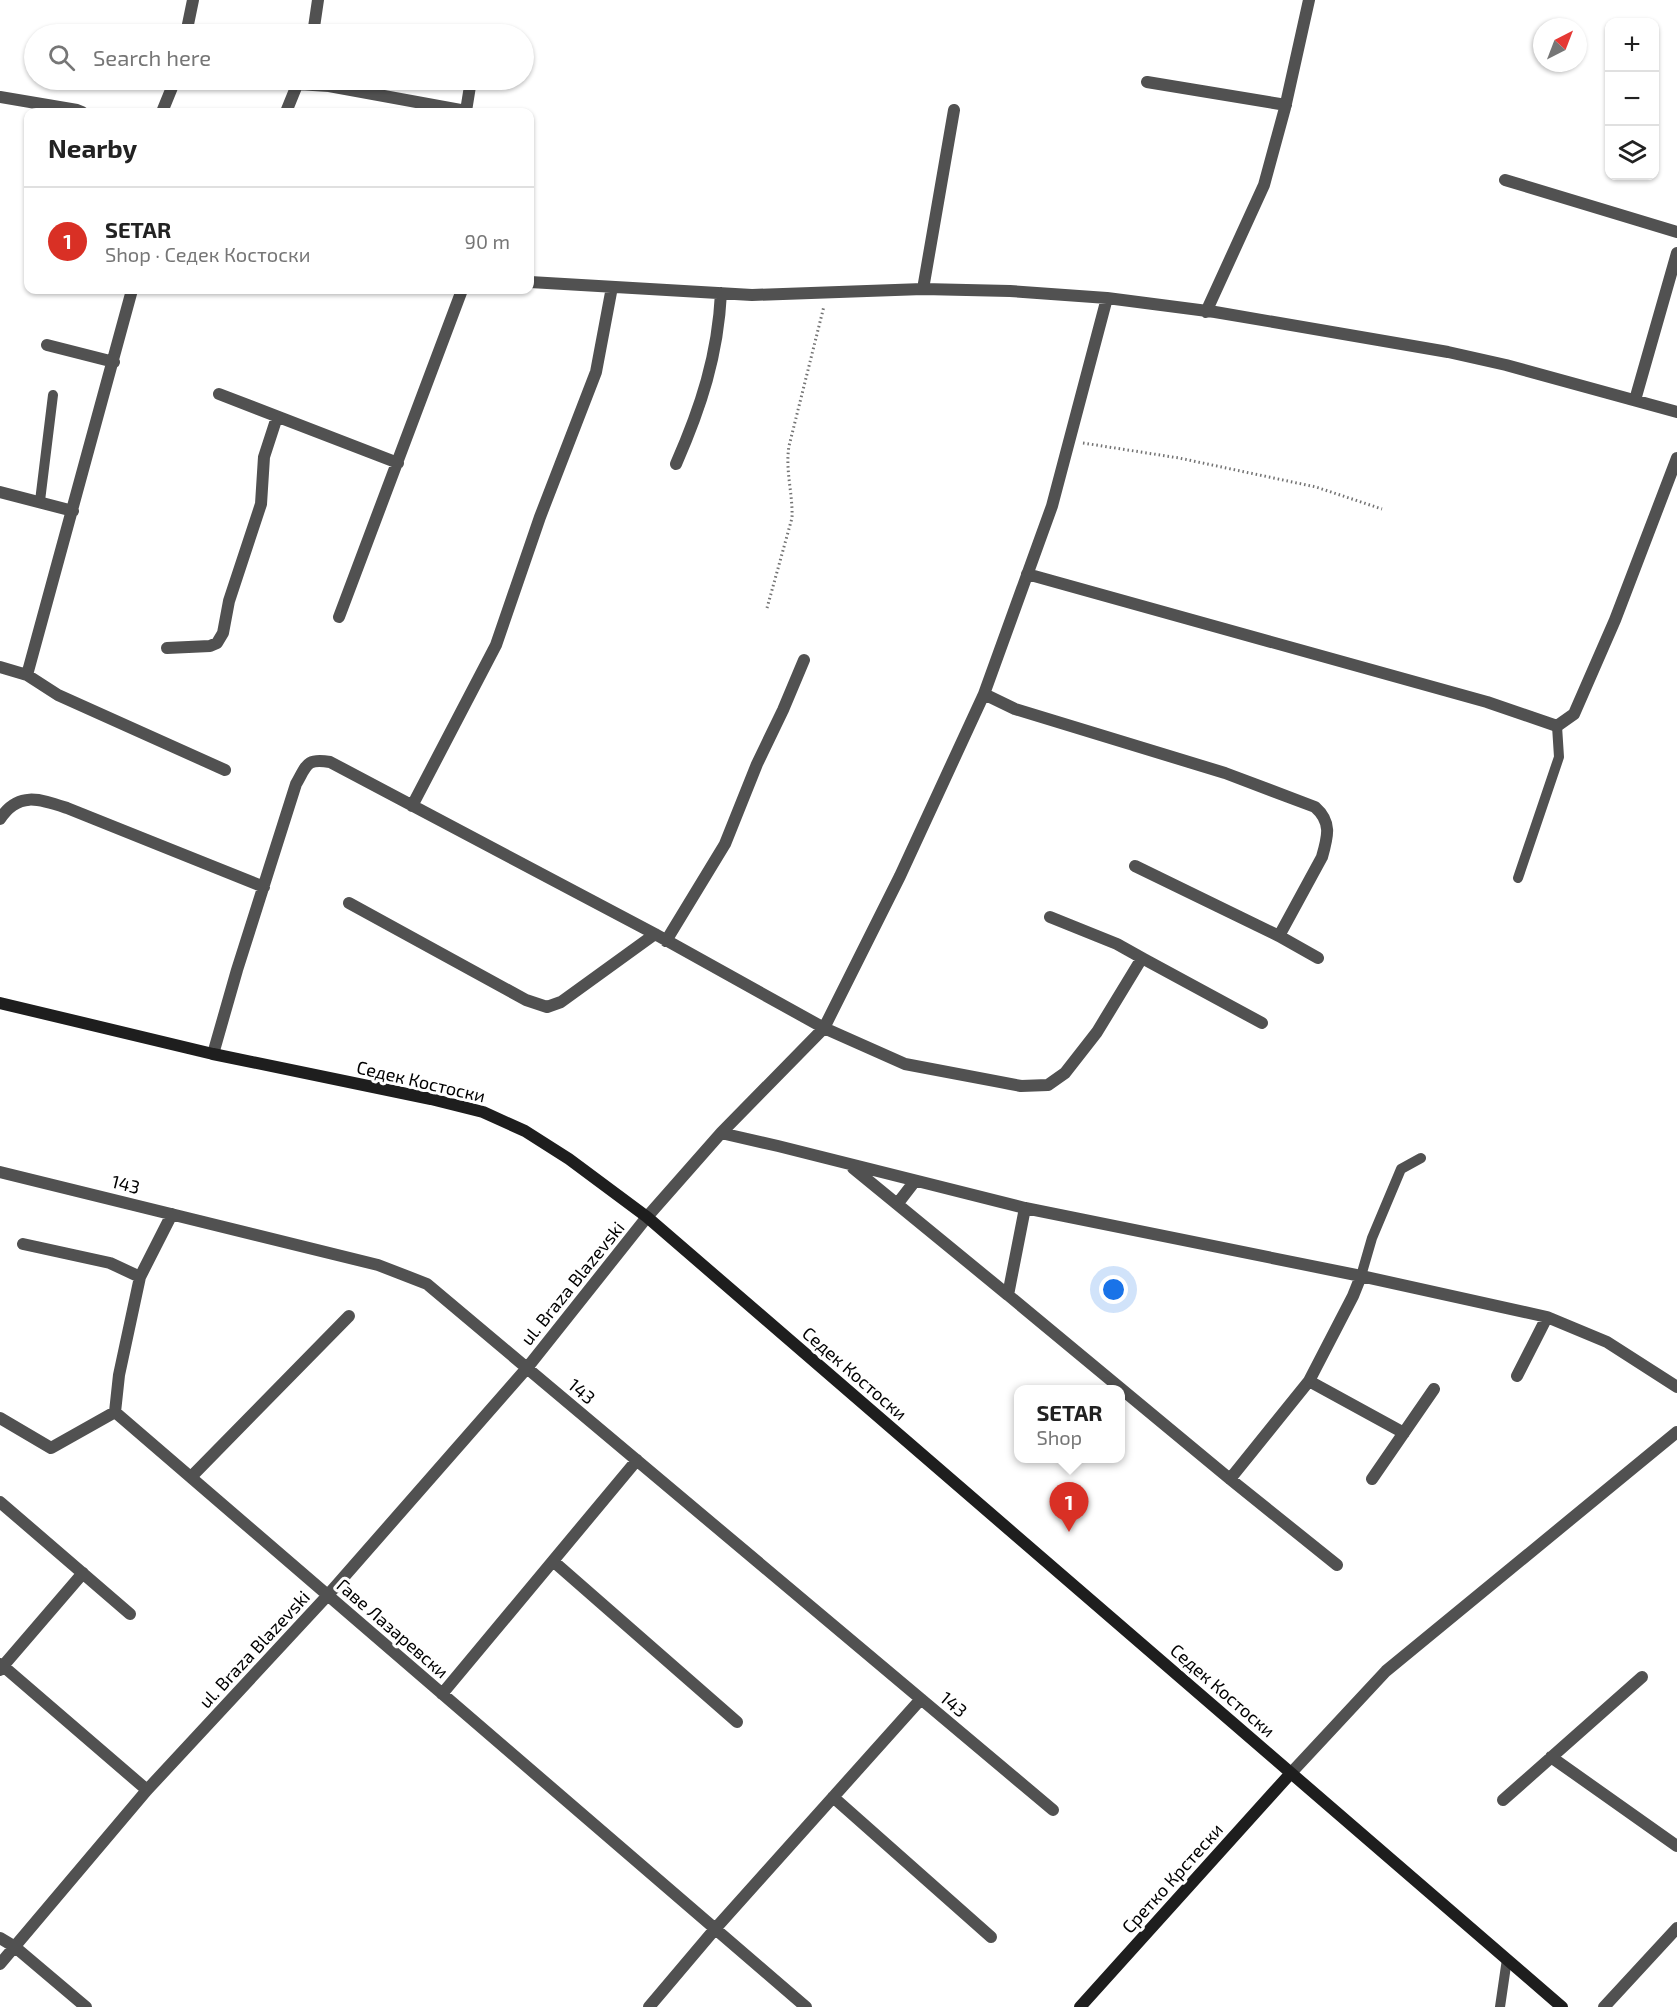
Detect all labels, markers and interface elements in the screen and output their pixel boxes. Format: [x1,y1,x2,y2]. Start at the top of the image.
north arrow [1533,18,1587,72]
map controls [1605,18,1659,180]
button: + [1605,18,1659,72]
search box [24,24,534,90]
icon: search [45,41,78,74]
text: Search here [93,44,211,70]
button: − [1605,72,1659,126]
button: layers [1605,126,1659,180]
text: Nearby [48,132,137,163]
text: SETAR [105,216,171,242]
text: 1 [63,229,72,253]
text: 90 m [465,229,510,253]
text: Shop · Седек Костоски [105,242,310,266]
street label: Седек Костоски [355,1056,487,1106]
street label: 143 [110,1170,142,1198]
street label: ul. Braza Blazevski [515,1217,629,1349]
your location [1099,1275,1128,1304]
street label: Седек Костоски [798,1322,912,1424]
street label: 143 [564,1373,600,1409]
popup [1014,1385,1125,1463]
text: SETAR [1036,1399,1103,1425]
text: Shop [1036,1425,1082,1449]
pin: 1 [1050,1482,1088,1532]
street label: Гаве Лазаревски [333,1574,453,1682]
street label: ul. Braza Blazevski [194,1586,314,1712]
street label: Седек Костоски [1166,1639,1280,1741]
street label: 143 [936,1686,972,1722]
street label: Сретко Крстески [1117,1818,1227,1938]

